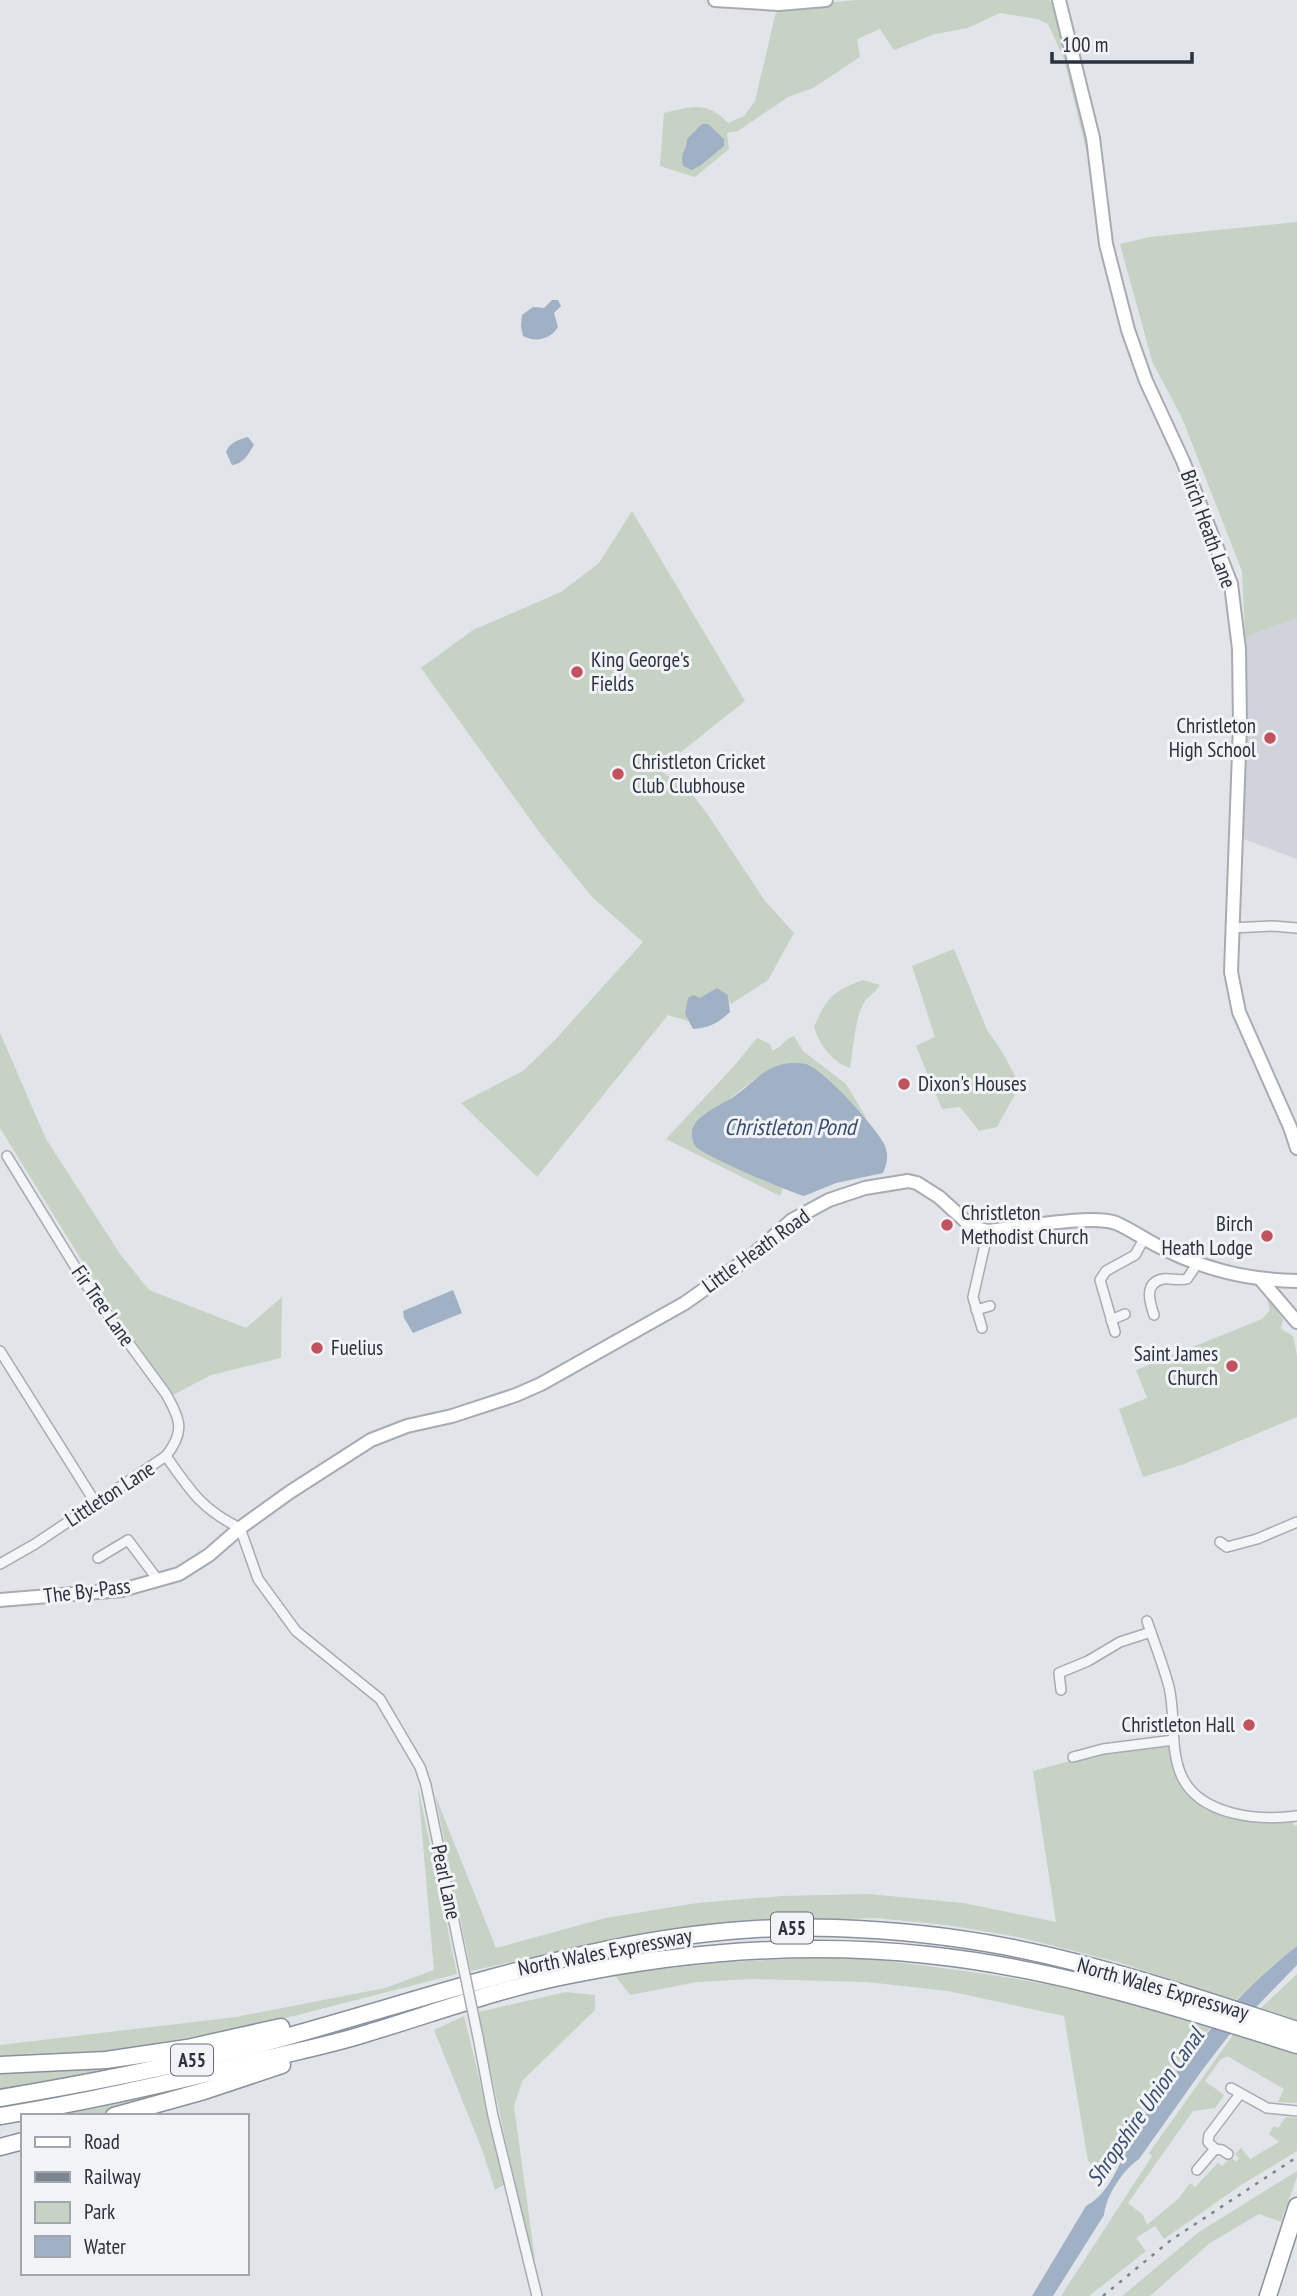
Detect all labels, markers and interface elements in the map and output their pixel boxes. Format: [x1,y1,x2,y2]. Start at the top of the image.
scale bar [1052,21,1192,65]
text: 100 m [1062,31,1108,58]
street label: Birch Heath Lane [1175,466,1242,592]
place label: King George's Fields [591,646,690,697]
marker: King George's Fields [569,664,585,680]
place label: Christleton High School [1169,712,1256,763]
marker: Christleton High School [1262,730,1278,746]
place label: Christleton Cricket Club Clubhouse [632,748,766,799]
marker: Christleton Cricket Club Clubhouse [610,766,626,782]
place label: Dixon's Houses [918,1070,1027,1097]
marker: Dixon's Houses [896,1076,912,1092]
water label: Christleton Pond [724,1112,859,1141]
place label: Christleton Methodist Church [961,1199,1089,1250]
street label: Little Heath Road [697,1203,815,1299]
place label: Birch Heath Lodge [1162,1210,1253,1261]
marker: Christleton Methodist Church [939,1217,955,1233]
marker: Birch Heath Lodge [1259,1228,1275,1244]
street label: Fir Tree Lane [66,1260,141,1351]
place label: Fuelius [331,1334,383,1361]
marker: Fuelius [309,1340,325,1356]
place label: Saint James Church [1134,1340,1218,1391]
marker: Saint James Church [1224,1358,1240,1374]
street label: Littleton Lane [60,1455,160,1533]
street label: The By-Pass [42,1572,132,1609]
place label: Christleton Hall [1122,1711,1235,1738]
marker: Christleton Hall [1241,1717,1257,1733]
street label: Pearl Lane [425,1842,468,1922]
road number: A55 [771,1912,813,1944]
street label: North Wales Expressway [516,1921,694,1982]
street label: North Wales Expressway [1074,1951,1252,2026]
water label: Shropshire Union Canal [1079,2020,1211,2191]
road number: A55 [171,2044,213,2076]
legend [21,2114,248,2275]
text: Road [84,2128,120,2155]
text: Railway [84,2163,141,2190]
text: Park [84,2198,115,2225]
text: Water [84,2233,126,2260]

